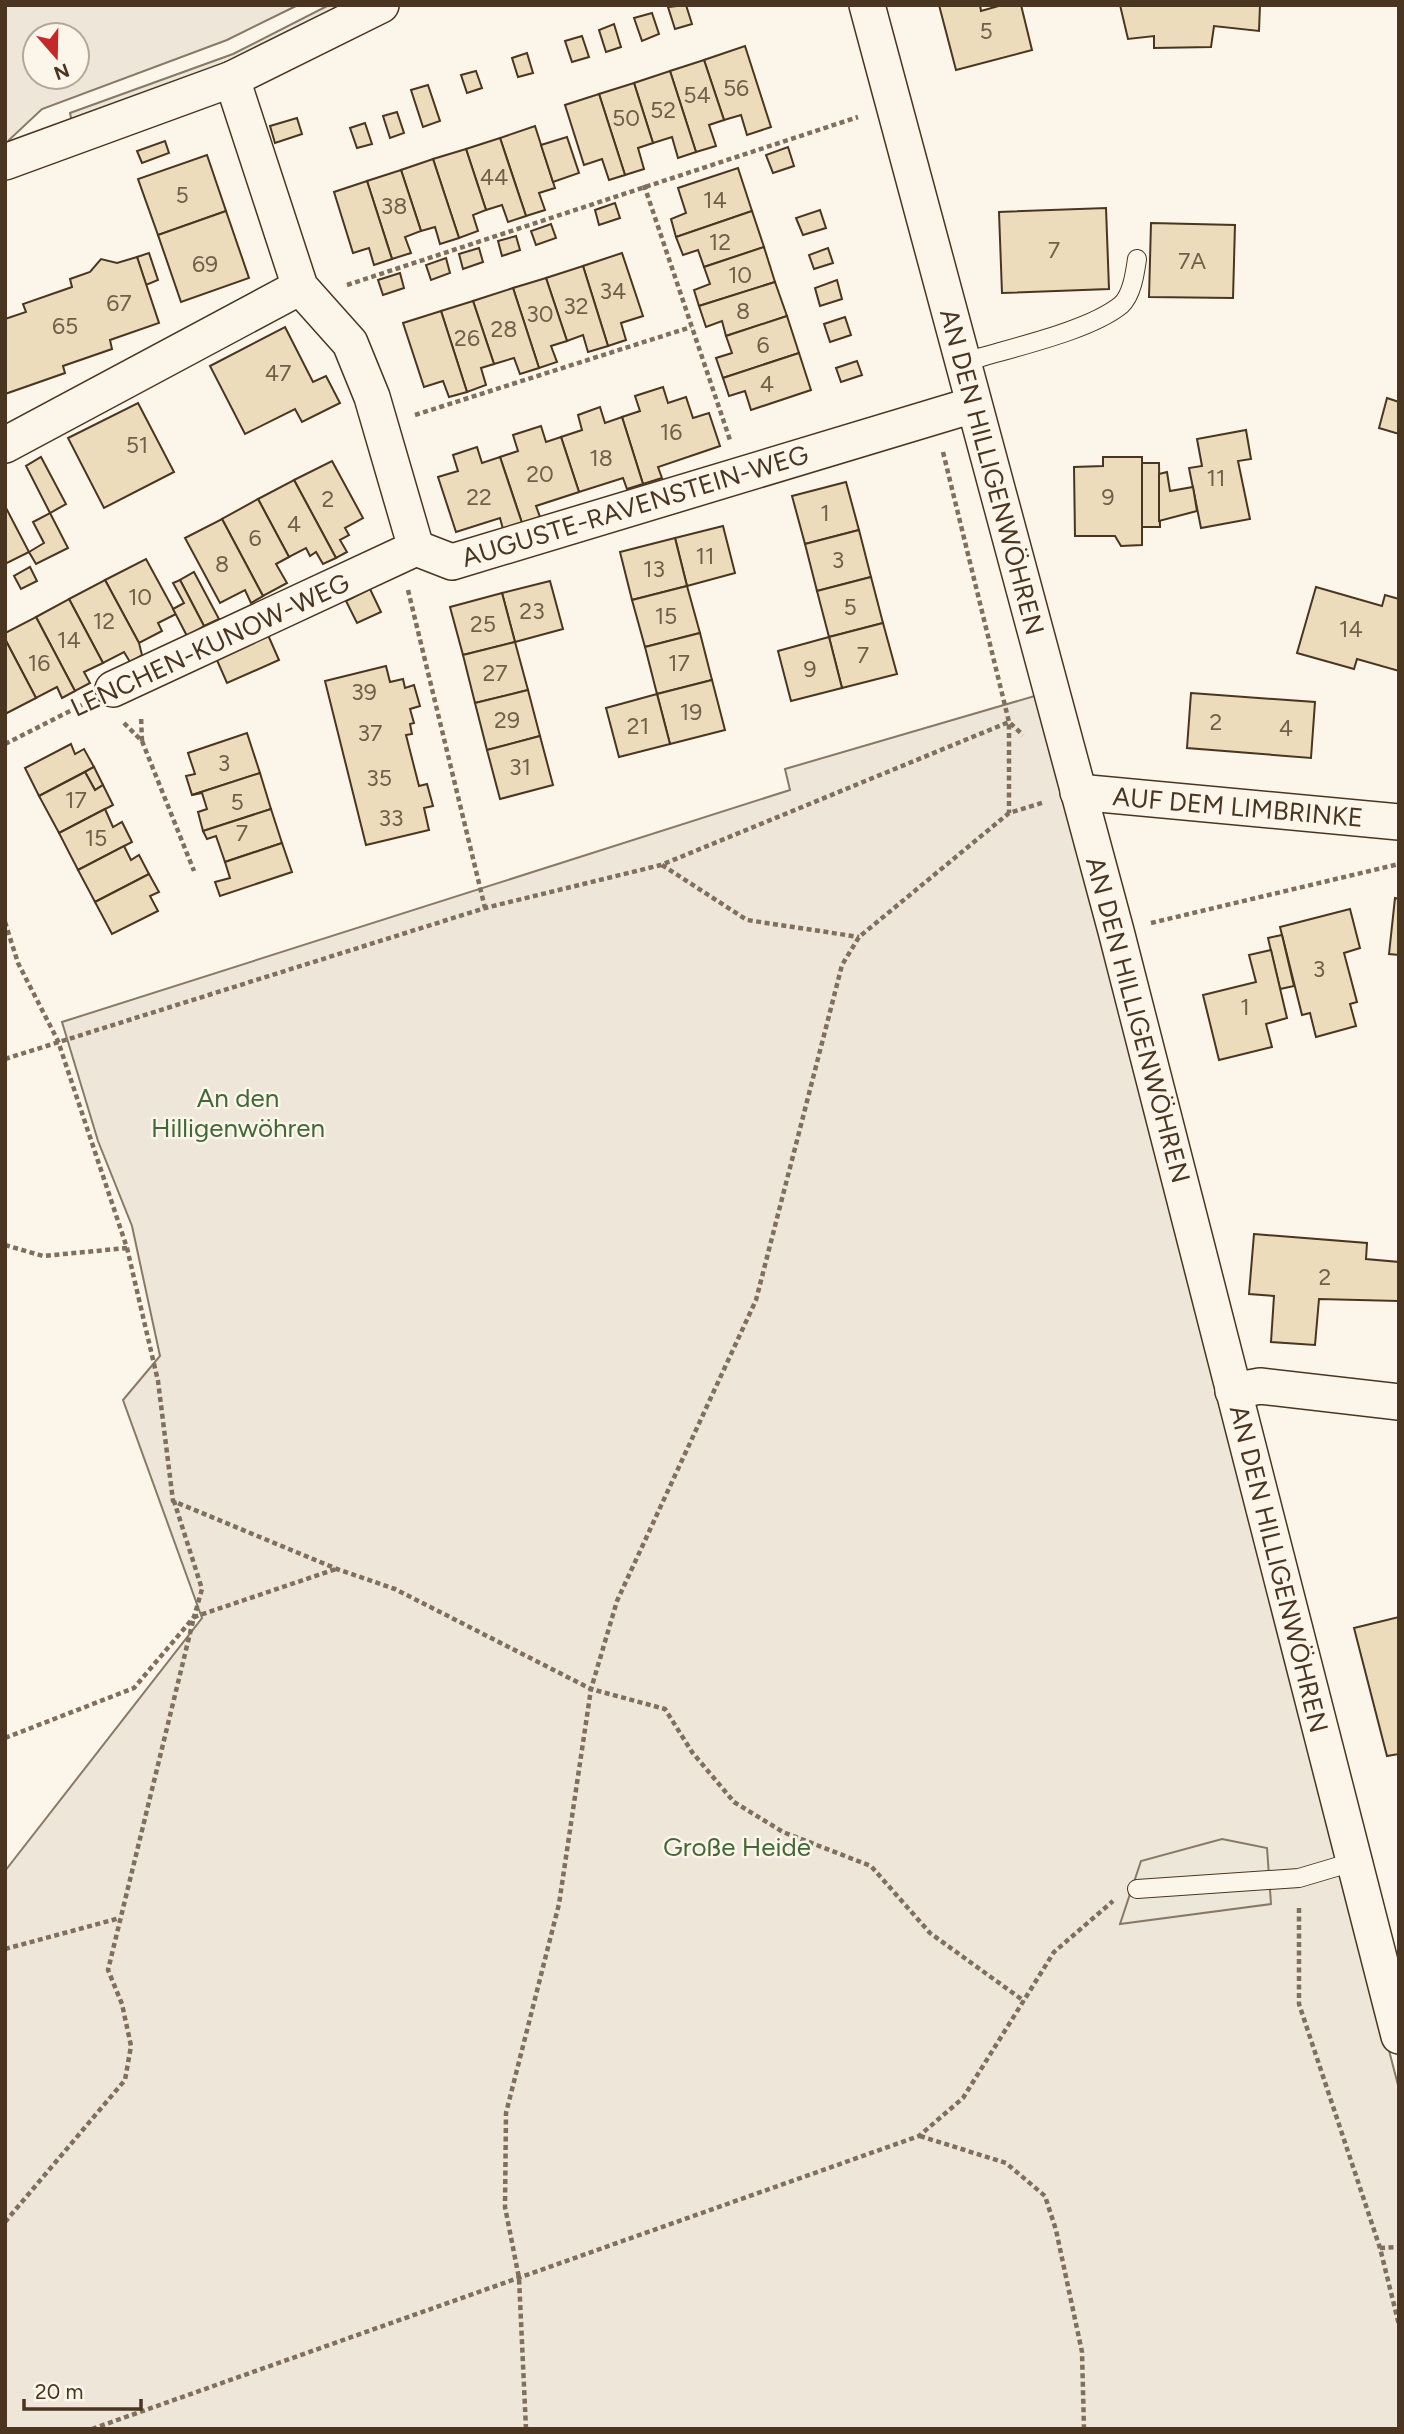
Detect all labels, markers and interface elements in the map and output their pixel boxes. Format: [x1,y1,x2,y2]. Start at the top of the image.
house number: 5 [979,17,993,45]
north arrow [21,21,91,91]
text: N [51,58,72,85]
house number: 56 [723,74,749,102]
house number: 54 [683,81,711,109]
house number: 52 [650,96,676,124]
house number: 50 [612,104,640,132]
house number: 44 [480,163,508,191]
house number: 5 [175,181,189,209]
house number: 14 [703,186,727,214]
house number: 38 [381,192,407,220]
house number: 12 [709,228,731,256]
house number: 7 [1048,236,1060,264]
house number: 7A [1178,247,1206,275]
house number: 69 [192,250,218,278]
house number: 10 [728,261,752,289]
house number: 34 [600,277,626,305]
house number: 67 [106,289,132,317]
house number: 32 [563,292,589,320]
house number: 8 [736,297,750,325]
house number: 30 [526,300,554,328]
street label: AN DEN HILLIGENWÖHREN [933,305,1051,639]
house number: 65 [52,312,78,340]
house number: 28 [491,315,517,343]
house number: 26 [454,324,480,352]
house number: 6 [756,331,770,359]
house number: 47 [265,359,291,387]
house number: 4 [760,370,774,398]
house number: 16 [660,418,682,446]
house number: 51 [126,431,148,459]
street label: AUGUSTE-RAVENSTEIN-WEG [458,438,812,574]
house number: 18 [589,444,613,472]
house number: 20 [526,460,554,488]
house number: 11 [1207,464,1226,492]
house number: 22 [466,483,492,511]
house number: 9 [1101,483,1115,511]
house number: 2 [322,485,334,513]
house number: 1 [820,499,830,527]
house number: 4 [287,510,301,538]
house number: 6 [248,524,262,552]
house number: 11 [696,542,715,570]
house number: 3 [832,546,844,574]
house number: 8 [215,550,229,578]
house number: 13 [643,555,665,583]
street label: LENCHEN-KUNOW-WEG [66,566,354,724]
house number: 10 [128,583,152,611]
house number: 5 [843,593,857,621]
house number: 23 [519,597,545,625]
house number: 15 [655,602,677,630]
house number: 12 [93,607,115,635]
house number: 25 [470,610,496,638]
house number: 14 [1339,615,1363,643]
house number: 14 [57,626,81,654]
house number: 7 [857,641,869,669]
house number: 16 [28,649,50,677]
house number: 17 [668,649,690,677]
house number: 9 [803,655,817,683]
house number: 27 [482,659,508,687]
house number: 39 [351,678,377,706]
house number: 19 [680,698,702,726]
house number: 29 [494,706,520,734]
house number: 2 [1210,708,1222,736]
house number: 21 [627,712,649,740]
house number: 4 [1279,714,1293,742]
house number: 37 [358,719,382,747]
house number: 3 [218,749,230,777]
house number: 31 [509,753,531,781]
house number: 35 [366,764,392,792]
street label: AUF DEM LIMBRINKE [1111,780,1365,834]
house number: 17 [65,786,87,814]
house number: 5 [230,788,244,816]
house number: 33 [378,804,404,832]
house number: 7 [236,819,248,847]
house number: 15 [85,824,107,852]
street label: AN DEN HILLIGENWÖHREN [1079,853,1197,1187]
house number: 3 [1313,955,1325,983]
house number: 1 [1240,993,1250,1021]
park label: An den Hilligenwöhren [151,1082,325,1144]
house number: 2 [1319,1263,1331,1291]
street label: AN DEN HILLIGENWÖHREN [1223,1402,1335,1736]
park label: Große Heide [663,1831,811,1863]
scale bar [24,2368,142,2412]
text: 20 m [35,2379,83,2404]

